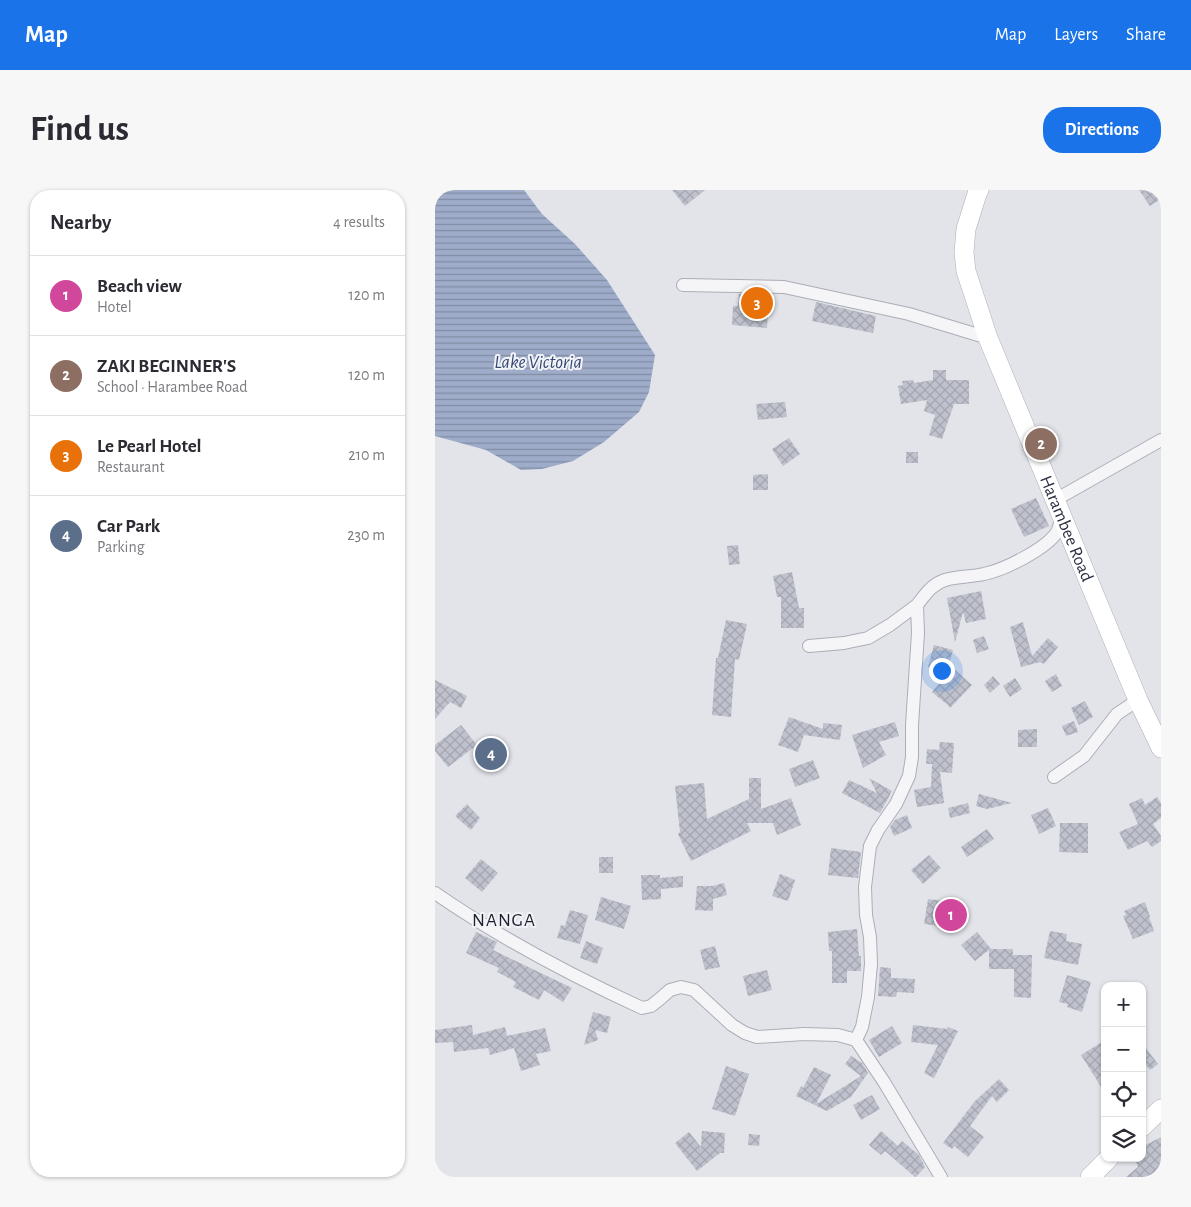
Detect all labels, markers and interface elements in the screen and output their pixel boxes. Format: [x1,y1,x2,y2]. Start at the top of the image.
text: Map [25,23,68,47]
text: Map [995,26,1026,44]
text: Layers [1054,26,1098,44]
text: Share [1126,26,1166,44]
button: Directions [1043,107,1161,153]
text: Find us [30,112,129,147]
text: Nearby [50,212,111,233]
text: 4 results [333,214,385,230]
text: Beach view [97,277,182,296]
pin: 3 [741,284,773,322]
text: 1 [63,287,69,303]
text: 120 m [348,287,385,303]
text: Hotel [97,299,132,315]
water label: Lake Victoria [494,353,582,372]
text: ZAKI BEGINNER'S [97,357,236,376]
text: 2 [62,367,70,383]
text: 120 m [348,367,385,383]
text: School · Harambee Road [97,379,248,395]
pin: 2 [1025,425,1057,463]
text: Le Pearl Hotel [97,437,202,456]
text: 3 [63,447,69,463]
text: 210 m [348,447,385,463]
text: Restaurant [97,459,165,475]
street label: Harambee Road [1036,473,1096,584]
text: Car Park [97,517,160,536]
text: 4 [62,527,70,543]
text: 230 m [347,527,385,543]
text: Parking [97,539,145,555]
your location [929,658,955,684]
pin: 4 [475,735,507,773]
pin: 1 [935,896,967,934]
district label: NANGA [472,911,536,930]
map controls [1101,982,1146,1162]
button: + [1101,982,1146,1027]
button: − [1101,1027,1146,1072]
button: locate [1101,1072,1146,1117]
button: layers [1101,1117,1146,1162]

